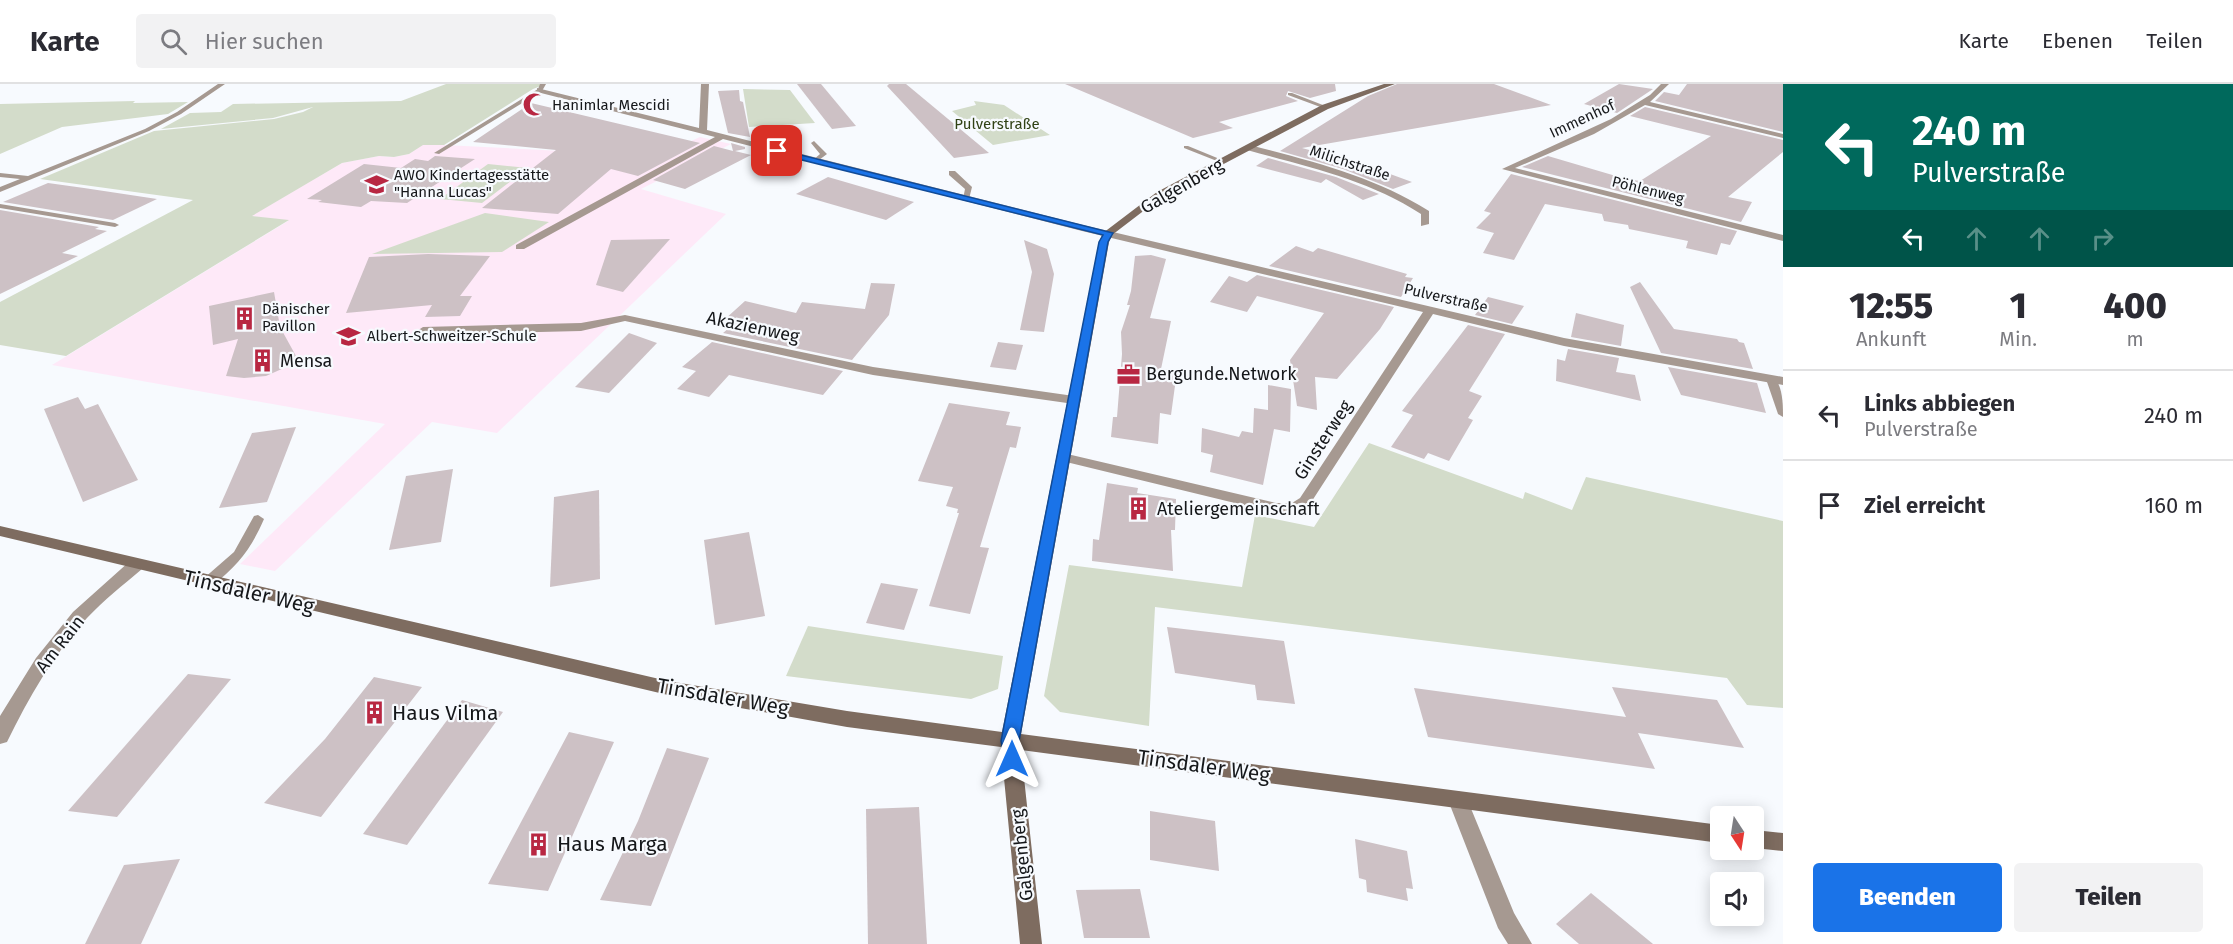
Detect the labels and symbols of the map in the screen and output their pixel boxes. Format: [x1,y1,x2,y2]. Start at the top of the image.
mosque icon: Hanimlar Mescidi [521,92,547,118]
place label: Hanimlar Mescidi [552,96,670,114]
street label: Immenhof [1547,96,1618,142]
park label: Pulverstraße [954,115,1040,133]
pin [751,125,802,176]
street label: Milichstraße [1308,142,1392,184]
street label: Galgenberg [1137,153,1228,219]
place label: AWO Kindertagesstätte "Hanna Lucas" [394,166,549,201]
school or university icon: AWO Kindertagesstätte "Hanna Lucas" [363,171,389,197]
street label: Pöhlenweg [1610,172,1686,208]
street label: Pulverstraße [1402,280,1490,316]
place label: Dänischer Pavillon [262,300,330,335]
building icon: Dänischer Pavillon [231,305,257,331]
street label: Akazienweg [705,306,802,348]
school or university icon: Albert-Schweitzer-Schule [336,323,362,349]
place label: Albert-Schweitzer-Schule [367,327,537,345]
building icon: Mensa [249,348,275,374]
place label: Mensa [280,350,332,372]
office icon: Bergunde.Network [1115,361,1141,387]
place label: Bergunde.Network [1146,363,1297,385]
street label: Ginsterweg [1289,396,1357,484]
building icon: Ateliergemeinschaft [1126,496,1152,522]
place label: Ateliergemeinschaft [1157,498,1320,520]
street label: Tinsdaler Weg [181,564,317,620]
street label: Am Rain [31,611,89,677]
street label: Tinsdaler Weg [655,673,791,721]
building icon: Haus Vilma [361,700,387,726]
place label: Haus Vilma [392,700,498,726]
position arrow [980,727,1044,791]
street label: Tinsdaler Weg [1136,744,1272,788]
north arrow [1710,806,1764,860]
street label: Galgenberg [1006,807,1038,902]
building icon: Haus Marga [526,831,552,857]
place label: Haus Marga [557,831,668,857]

